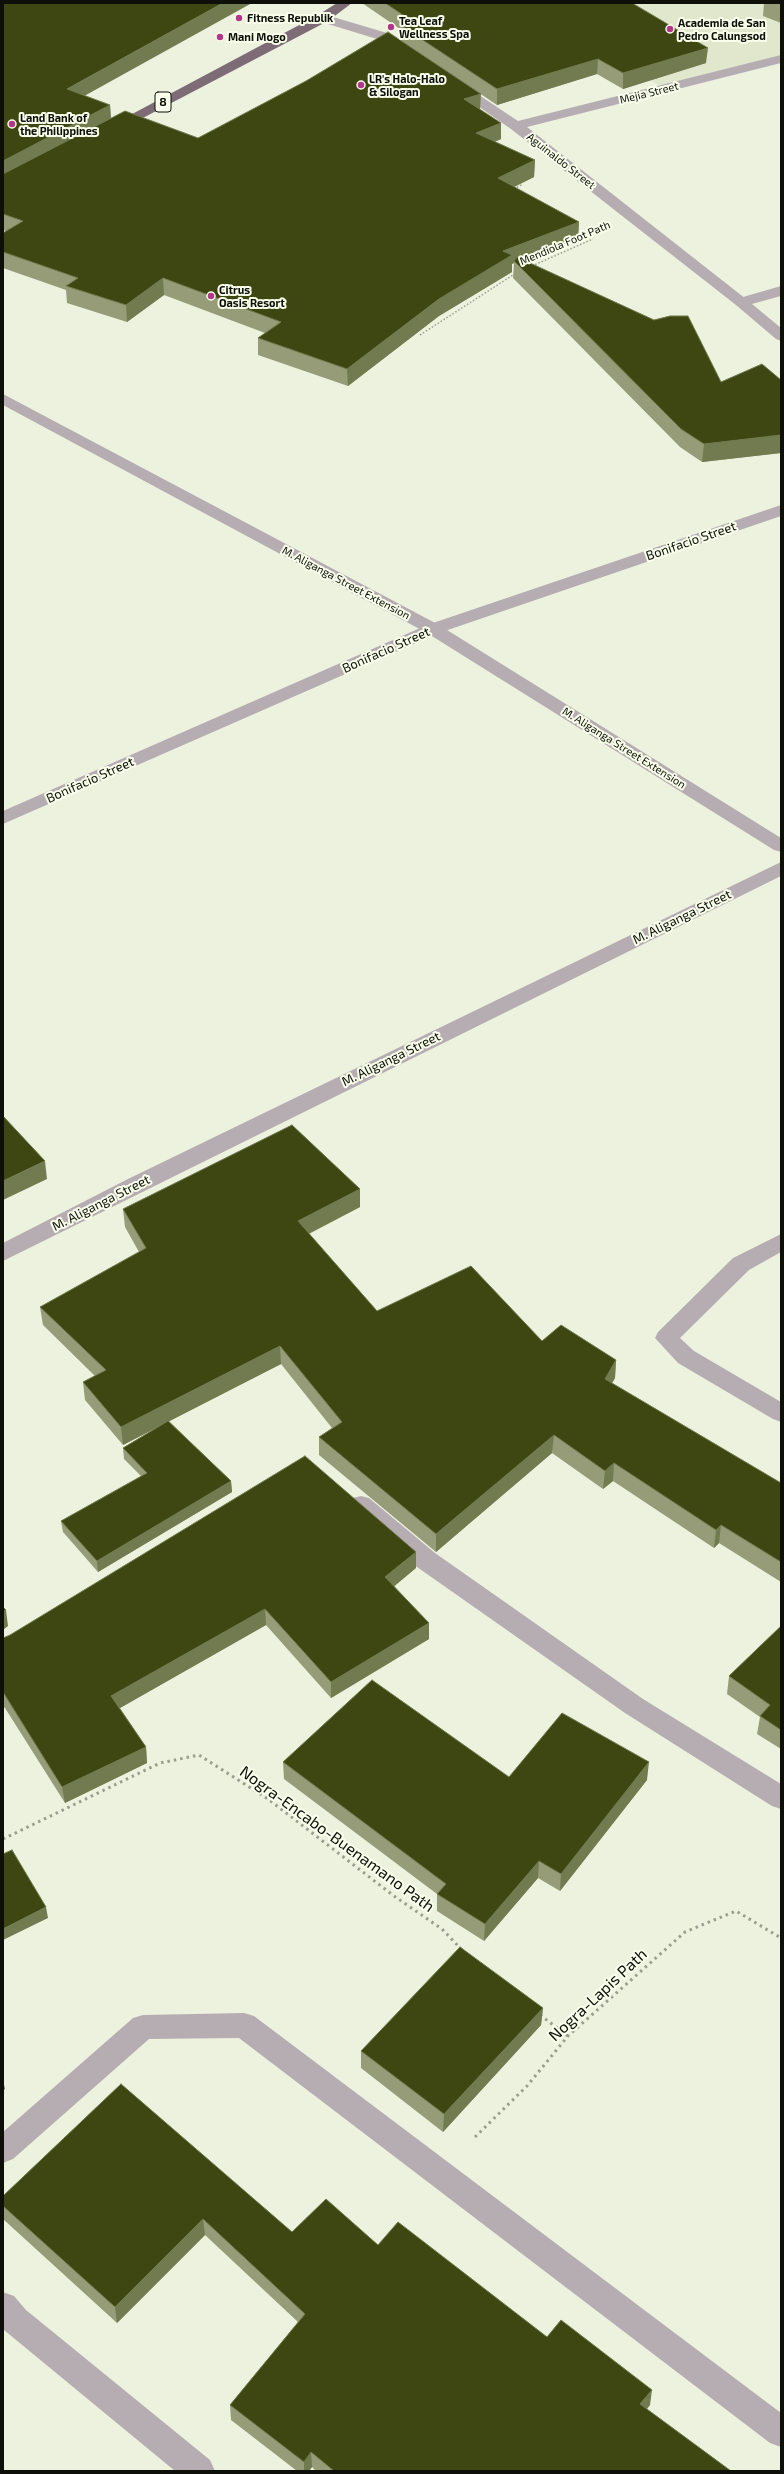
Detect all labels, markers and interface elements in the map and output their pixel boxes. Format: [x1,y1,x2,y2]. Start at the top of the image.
place label: Fitness Republik [247,11,333,25]
marker: Fitness Republik [234,13,244,23]
place label: Tea Leaf Wellness Spa [399,14,469,40]
place label: Academia de San Pedro Calungsod [678,16,766,42]
marker: Tea Leaf Wellness Spa [386,22,396,32]
marker: Academia de San Pedro Calungsod [665,24,675,34]
place label: Mani Mogo [228,30,286,44]
marker: Mani Mogo [215,32,225,42]
place label: LR's Halo-Halo & Silogan [369,72,445,98]
street label: Mejia Street [618,79,680,107]
marker: LR's Halo-Halo & Silogan [356,80,366,90]
road number: 8 [155,92,171,112]
place label: Land Bank of the Philippines [20,111,98,137]
marker: Land Bank of the Philippines [7,119,17,129]
street label: Aguinaldo Street [524,130,598,192]
street label: Mendiola Foot Path [518,218,612,268]
place label: Citrus Oasis Resort [219,283,285,309]
marker: Citrus Oasis Resort [206,291,216,301]
street label: Bonifacio Street [644,518,738,564]
street label: M. Aliganga Street Extension [280,544,412,622]
street label: Bonifacio Street [340,624,432,676]
street label: M. Aliganga Street Extension [560,705,688,791]
street label: Bonifacio Street [44,754,136,806]
street label: M. Aliganga Street [630,886,734,948]
street label: M. Aliganga Street [339,1028,443,1090]
street label: M. Aliganga Street [49,1172,153,1234]
street label: Nogra-Encabo-Buenamano Path [236,1762,438,1916]
street label: Nogra-Lapis Path [545,1945,651,2045]

